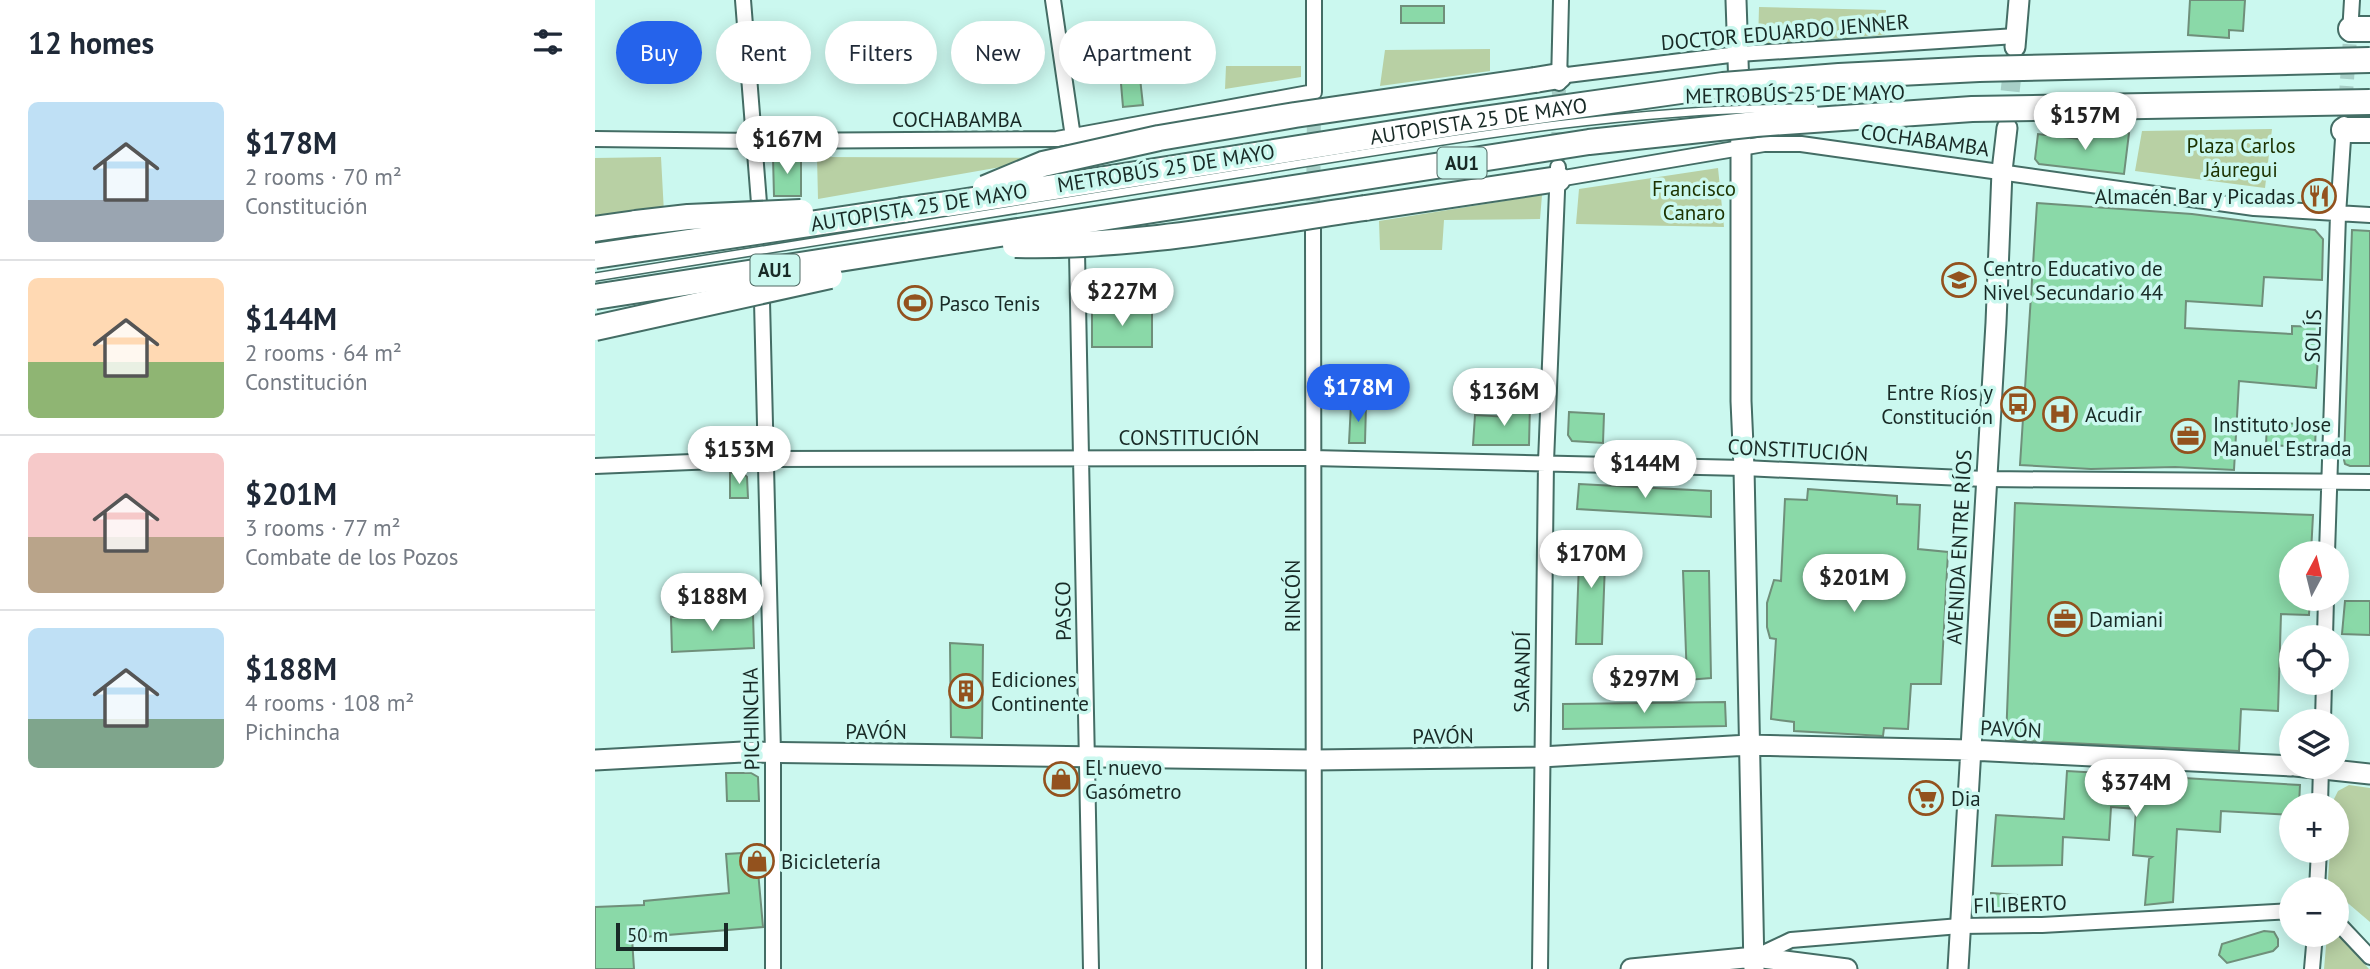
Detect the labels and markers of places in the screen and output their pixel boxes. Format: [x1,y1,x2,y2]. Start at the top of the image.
pin: $157M [2036,92,2134,152]
pin: $167M [738,116,836,176]
restaurant icon: Almacén Bar y Picadas [2300,177,2338,215]
place label: Almacén Bar y Picadas [2095,183,2295,210]
place label: Centro Educativo de Nivel Secundario 44 [1983,255,2163,306]
school or university icon: Centro Educativo de Nivel Secundario 44 [1940,261,1978,299]
pin: $227M [1073,268,1171,328]
sports icon: Pasco Tenis [896,284,934,322]
place label: Pasco Tenis [939,290,1040,317]
pin: $178M [1309,364,1407,424]
pin: $136M [1455,368,1553,428]
place label: Entre Ríos y Constitución [1881,379,1993,430]
bus stop icon: Entre Ríos y Constitución [1999,385,2037,423]
hospital icon: Acudir [2041,395,2079,433]
place label: Acudir [2085,401,2142,428]
place label: Instituto Jose Manuel Estrada [2213,411,2352,462]
office icon: Instituto Jose Manuel Estrada [2169,417,2207,455]
pin: $153M [690,426,788,486]
pin: $144M [1596,440,1694,500]
pin: $170M [1542,530,1640,590]
pin: $201M [1805,554,1903,614]
pin: $188M [663,574,761,633]
office icon: Damiani [2046,600,2084,638]
place label: Damiani [2089,606,2163,633]
pin: $297M [1595,656,1693,715]
place label: Ediciones Continente [991,666,1089,717]
building icon: Ediciones Continente [947,672,985,710]
place label: El nuevo Gasómetro [1085,754,1182,805]
shop icon: El nuevo Gasómetro [1042,760,1080,798]
pin: $374M [2087,760,2185,819]
supermarket icon: Dia [1907,779,1945,817]
place label: Dia [1951,785,1981,812]
shop icon: Bicicletería [738,842,776,880]
place label: Bicicletería [781,848,881,875]

